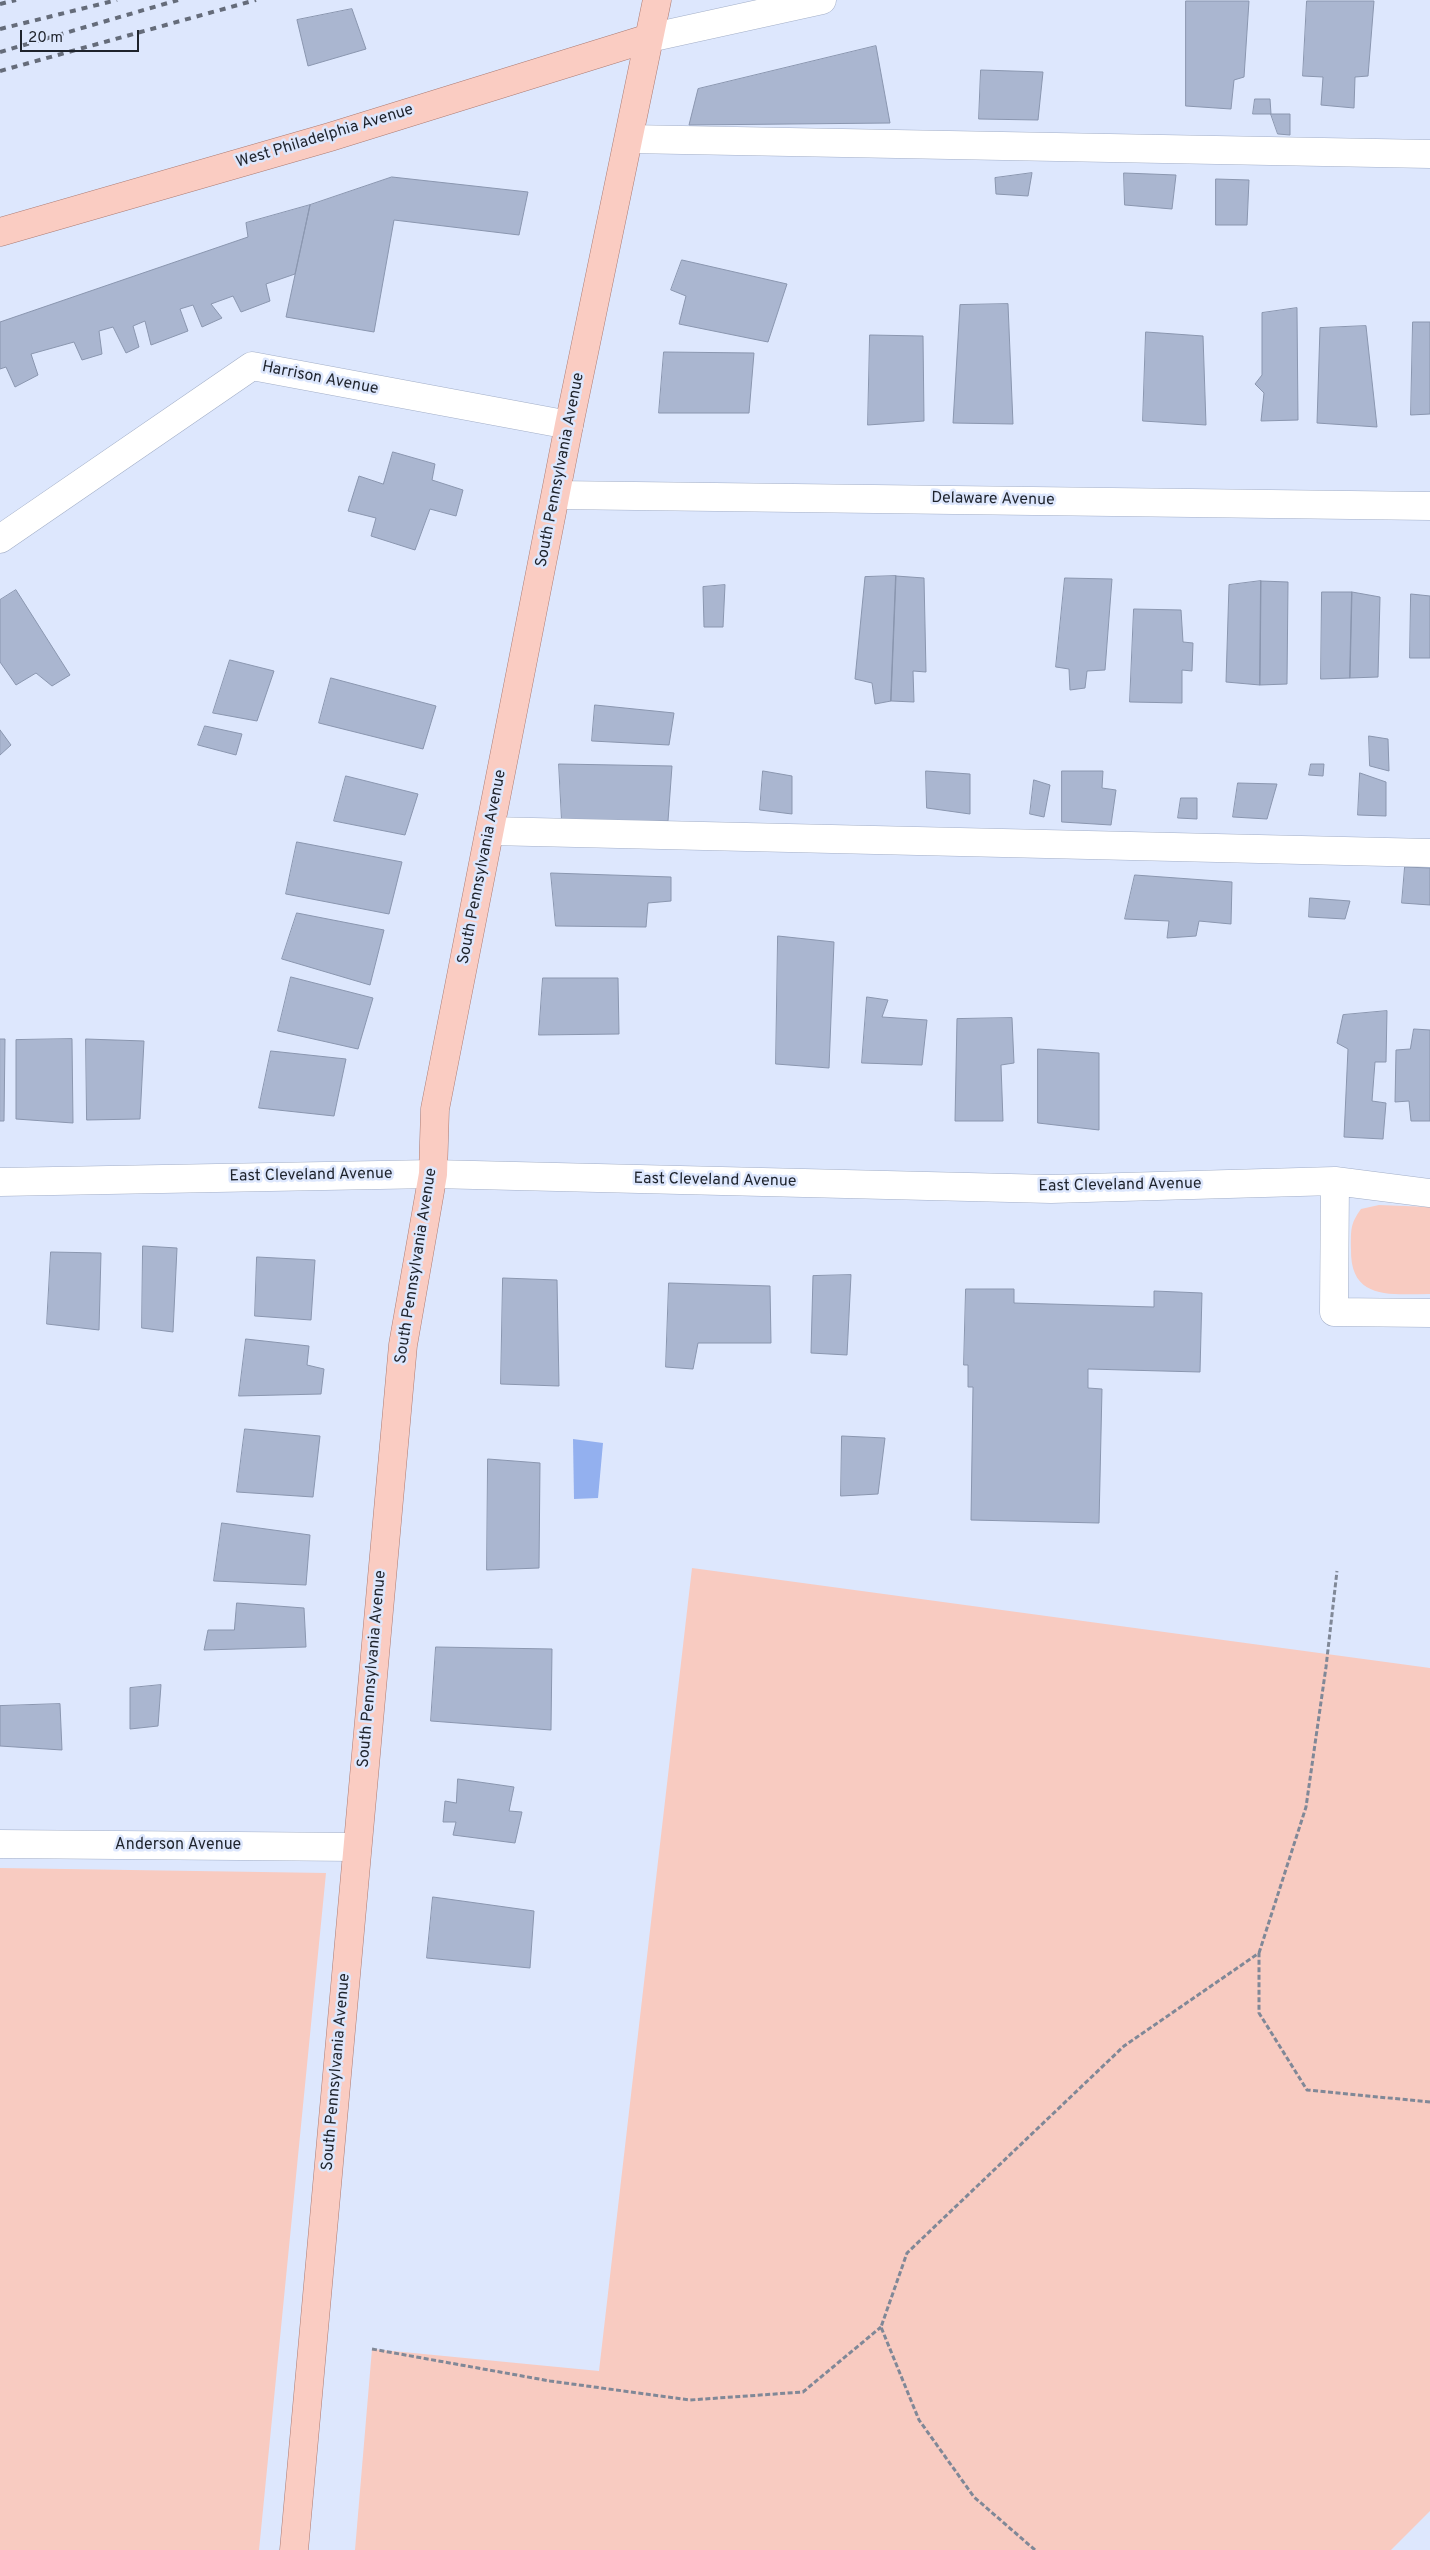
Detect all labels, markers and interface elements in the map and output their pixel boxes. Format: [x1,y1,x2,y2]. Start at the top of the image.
scale bar [22,20,141,52]
text: 20 m [28,29,63,48]
street label: West Philadelphia Avenue [234,101,416,173]
street label: Harrison Avenue [260,358,380,400]
street label: South Pennsylvania Avenue [533,371,589,569]
street label: Delaware Avenue [931,489,1055,511]
street label: South Pennsylvania Avenue [455,768,511,966]
street label: East Cleveland Avenue [229,1165,393,1187]
street label: South Pennsylvania Avenue [392,1167,442,1365]
street label: East Cleveland Avenue [633,1170,797,1192]
street label: East Cleveland Avenue [1038,1175,1202,1197]
street label: South Pennsylvania Avenue [355,1570,391,1768]
street label: Anderson Avenue [115,1836,241,1856]
street label: South Pennsylvania Avenue [319,1973,355,2171]

